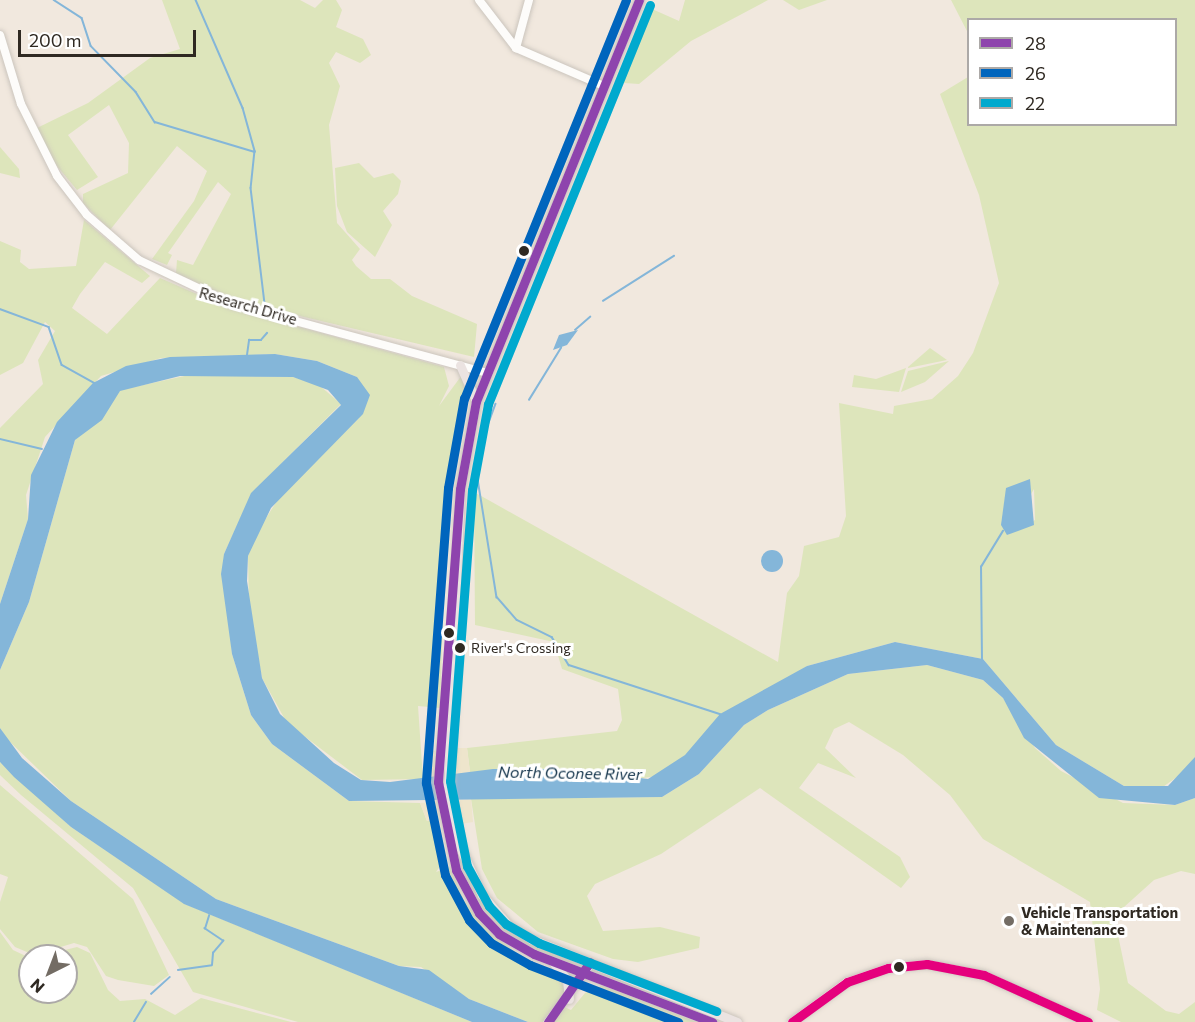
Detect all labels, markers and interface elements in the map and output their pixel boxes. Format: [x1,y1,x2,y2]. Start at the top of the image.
scale bar [21,18,200,56]
legend [967,18,1177,126]
text: 200 m [29,29,82,51]
text: 28 [1025,32,1046,54]
text: 26 [1025,62,1046,84]
text: 22 [1025,92,1045,114]
unlabelled marker [518,245,530,257]
street label: Research Drive [197,283,299,329]
unlabelled marker [443,627,455,639]
place label: River's Crossing [471,640,571,656]
marker: River's Crossing [454,642,466,654]
water label: North Oconee River [498,762,642,784]
place label: Vehicle Transportation & Maintenance [1021,903,1178,938]
marker: Vehicle Transportation & Maintenance [1002,914,1016,928]
north arrow [18,944,78,1004]
unlabelled marker [893,961,905,973]
text: N [26,975,48,997]

